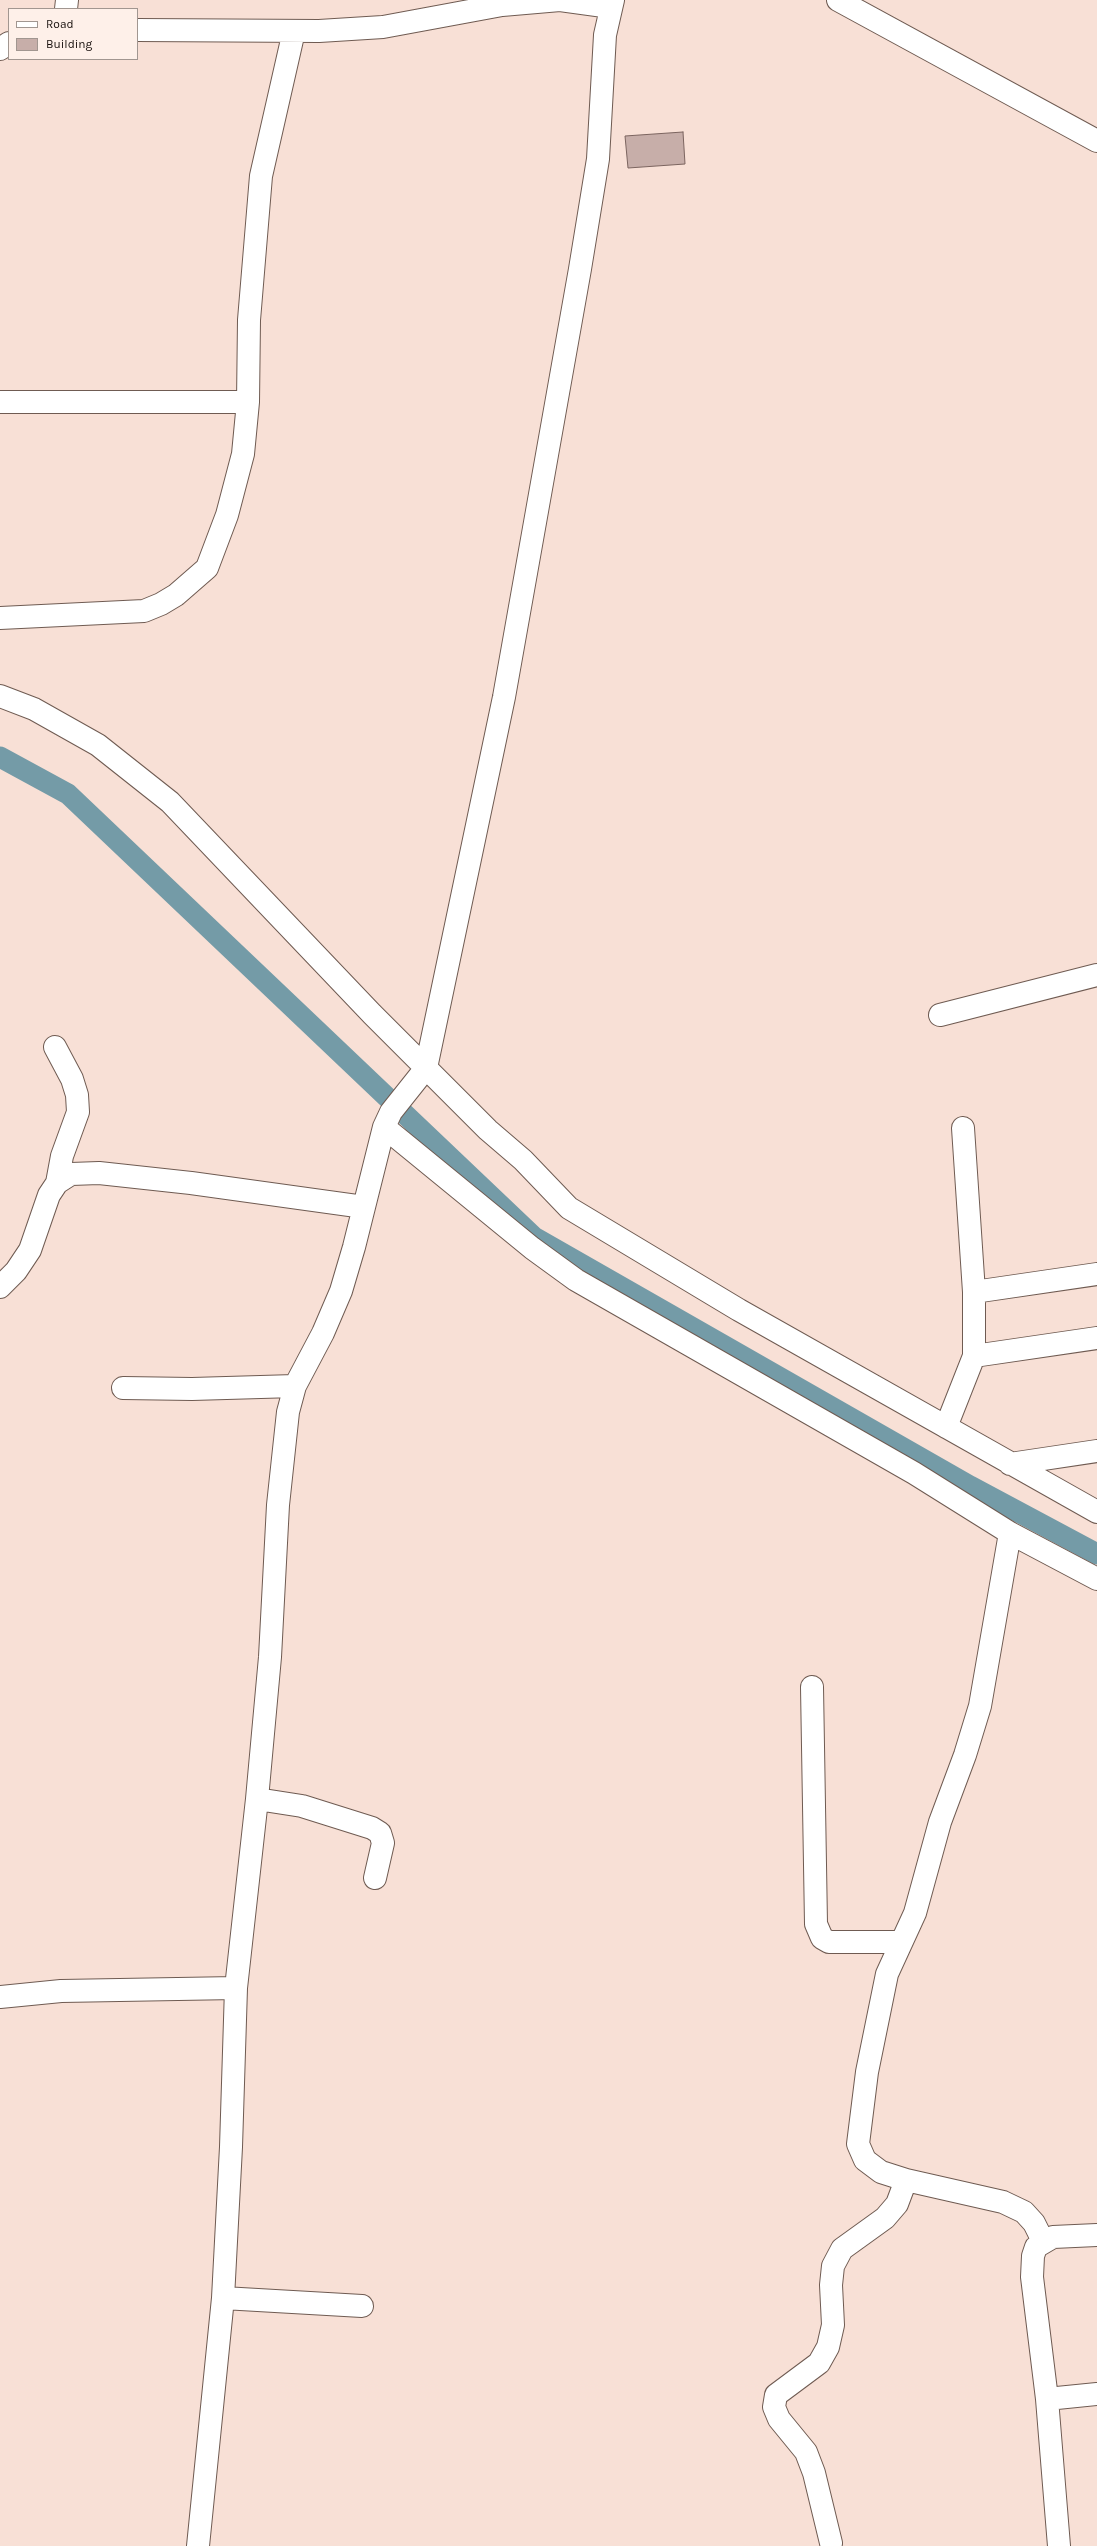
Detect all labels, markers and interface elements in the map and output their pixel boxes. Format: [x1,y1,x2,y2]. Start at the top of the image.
legend [8,8,138,60]
text: Road [46,17,74,31]
text: Building [46,37,92,51]

